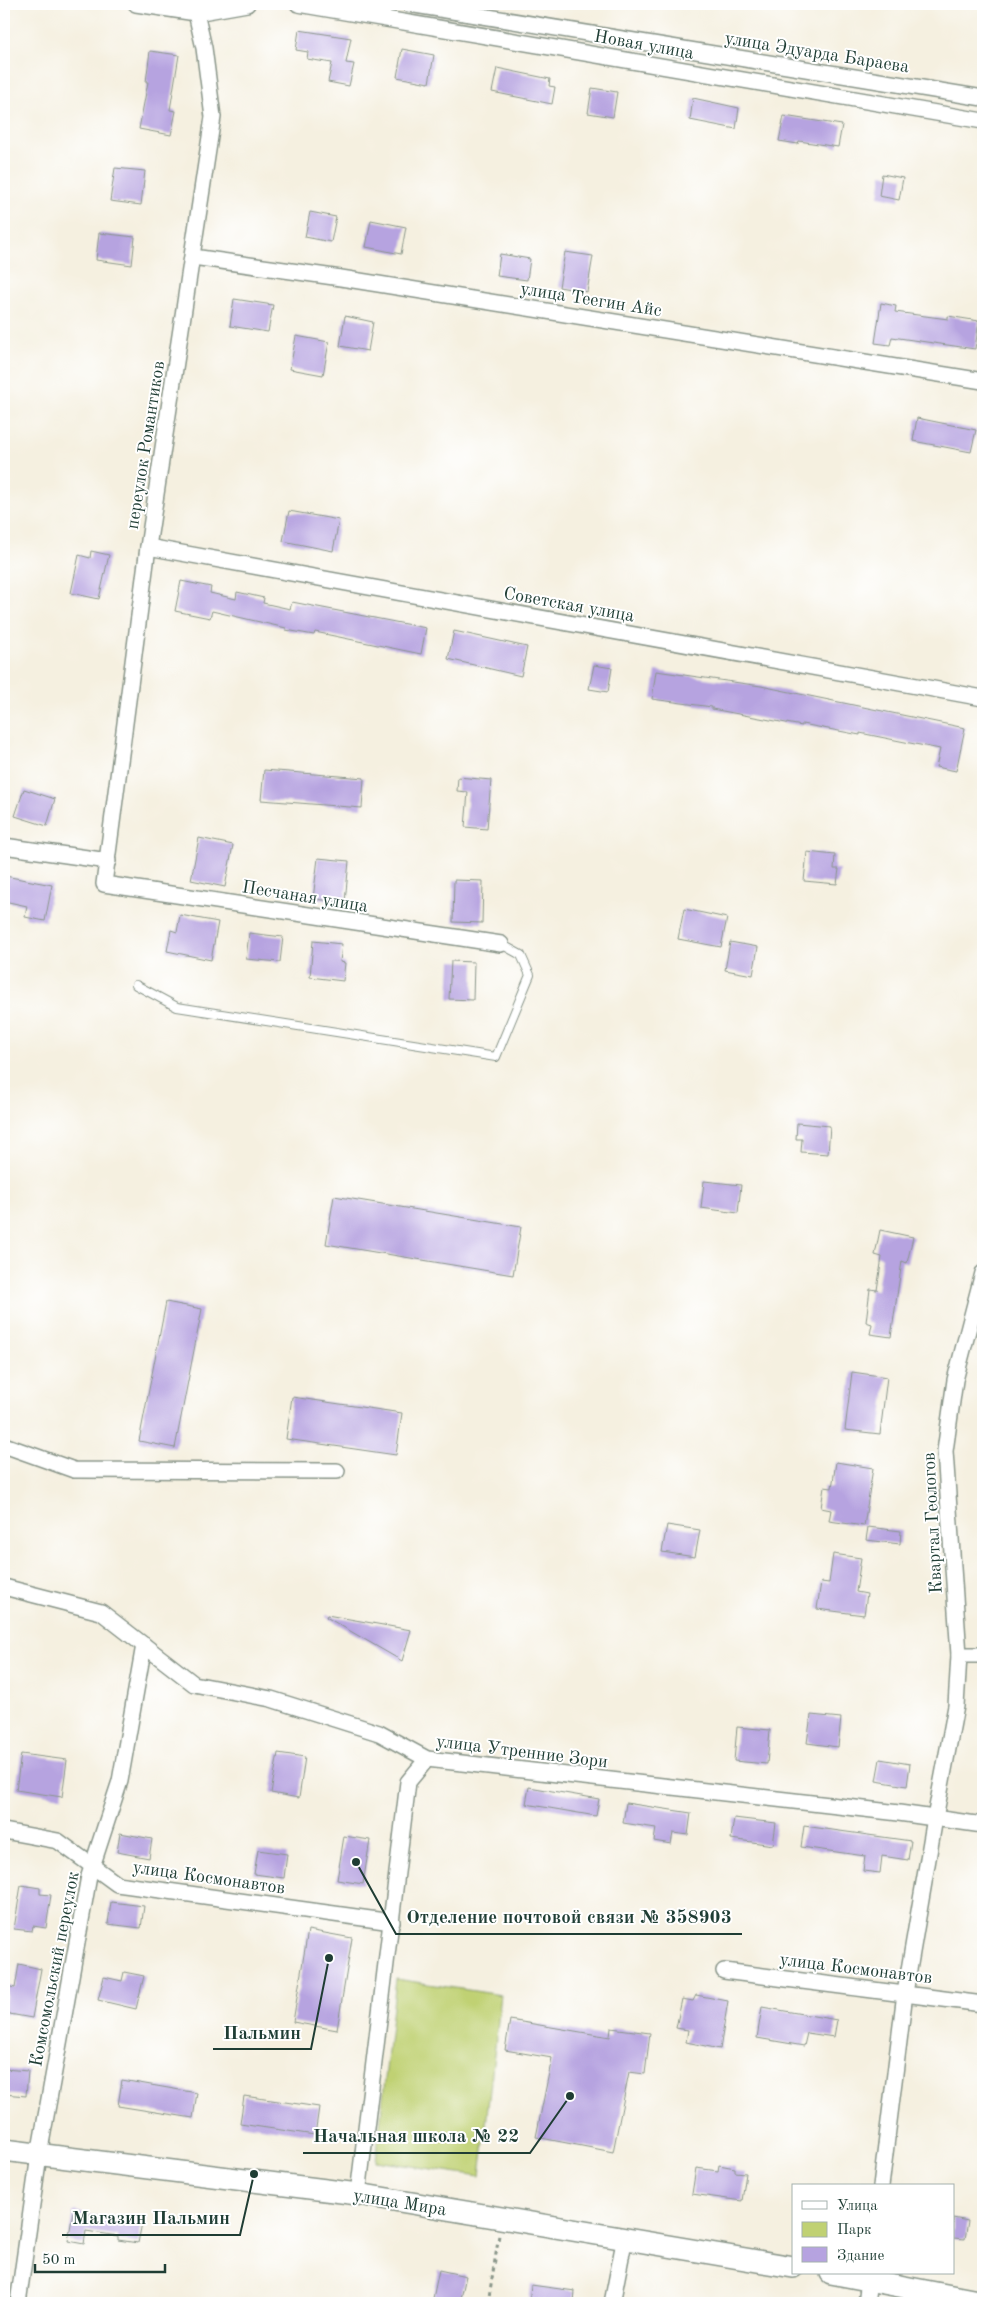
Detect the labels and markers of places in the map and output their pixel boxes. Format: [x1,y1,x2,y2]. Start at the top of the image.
callout: Отделение почтовой связи № 358903 [396,1900,742,1934]
callout: Пальмин [213,2015,311,2049]
callout: Начальная школа № 22 [303,2119,530,2153]
callout: Магазин Пальмин [62,2201,240,2235]

